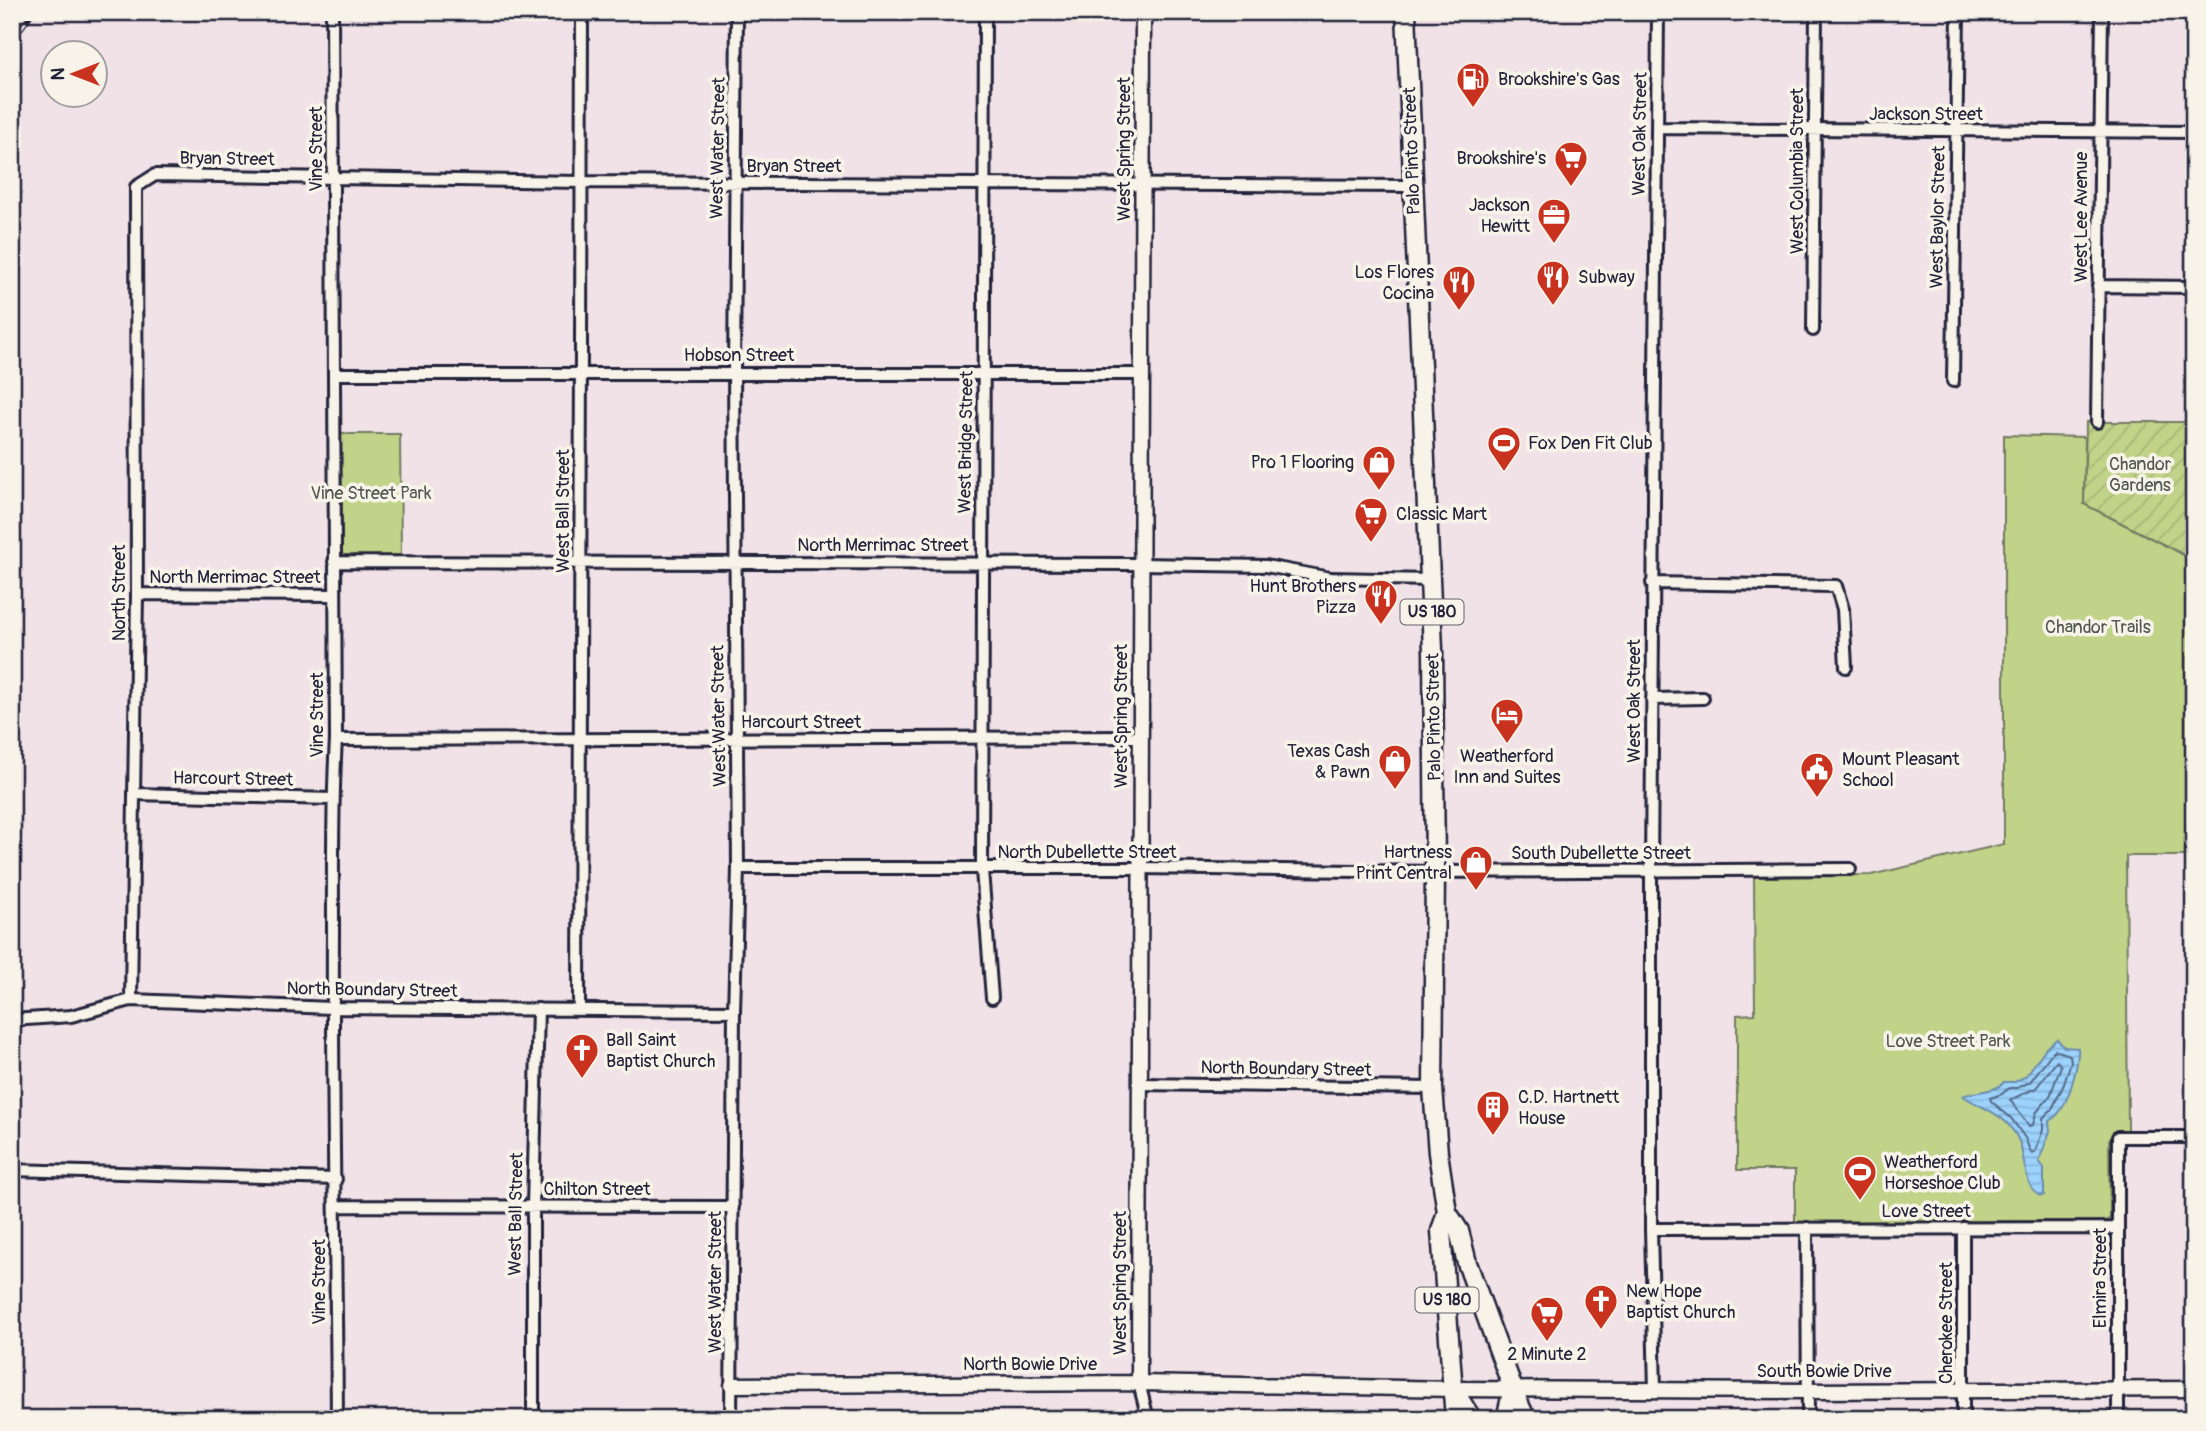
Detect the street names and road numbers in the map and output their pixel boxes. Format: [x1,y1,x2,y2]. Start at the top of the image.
street label: West Oak Street [1627,71,1653,196]
street label: West Water Street [705,76,731,219]
street label: West Spring Street [1113,76,1136,221]
street label: Palo Pinto Street [1398,86,1426,215]
street label: West Columbia Street [1786,87,1809,254]
street label: Jackson Street [1869,103,1984,126]
street label: Vine Street [305,105,328,192]
street label: West Baylor Street [1925,145,1951,289]
street label: Bryan Street [179,147,275,171]
street label: West Lee Avenue [2070,152,2093,282]
street label: Bryan Street [746,155,842,178]
street label: Hobson Street [684,344,795,367]
street label: West Bridge Street [953,370,979,514]
street label: West Ball Street [552,449,575,573]
street label: North Merrimac Street [797,534,970,557]
street label: North Street [108,544,131,641]
street label: North Merrimac Street [149,566,322,589]
road number: US 180 [1400,600,1464,624]
street label: West Oak Street [1623,639,1646,763]
street label: West Spring Street [1110,643,1133,788]
street label: West Water Street [706,644,732,787]
street label: Palo Pinto Street [1421,652,1447,781]
street label: Vine Street [306,671,329,758]
street label: Harcourt Street [741,711,862,734]
street label: Harcourt Street [173,766,294,792]
street label: North Dubellette Street [997,841,1177,864]
street label: South Dubellette Street [1511,842,1692,865]
street label: North Boundary Street [286,977,458,1003]
street label: North Boundary Street [1200,1056,1372,1082]
street label: West Ball Street [503,1151,529,1276]
street label: Chilton Street [544,1178,651,1201]
street label: Love Street [1881,1200,1972,1223]
street label: West Water Street [704,1210,727,1353]
street label: West Spring Street [1109,1210,1132,1355]
street label: Elmira Street [2089,1227,2112,1328]
street label: Vine Street [308,1238,331,1325]
street label: Cherokee Street [1935,1261,1958,1384]
road number: US 180 [1416,1288,1478,1312]
street label: North Bowie Drive [963,1353,1097,1376]
street label: South Bowie Drive [1756,1360,1892,1383]

